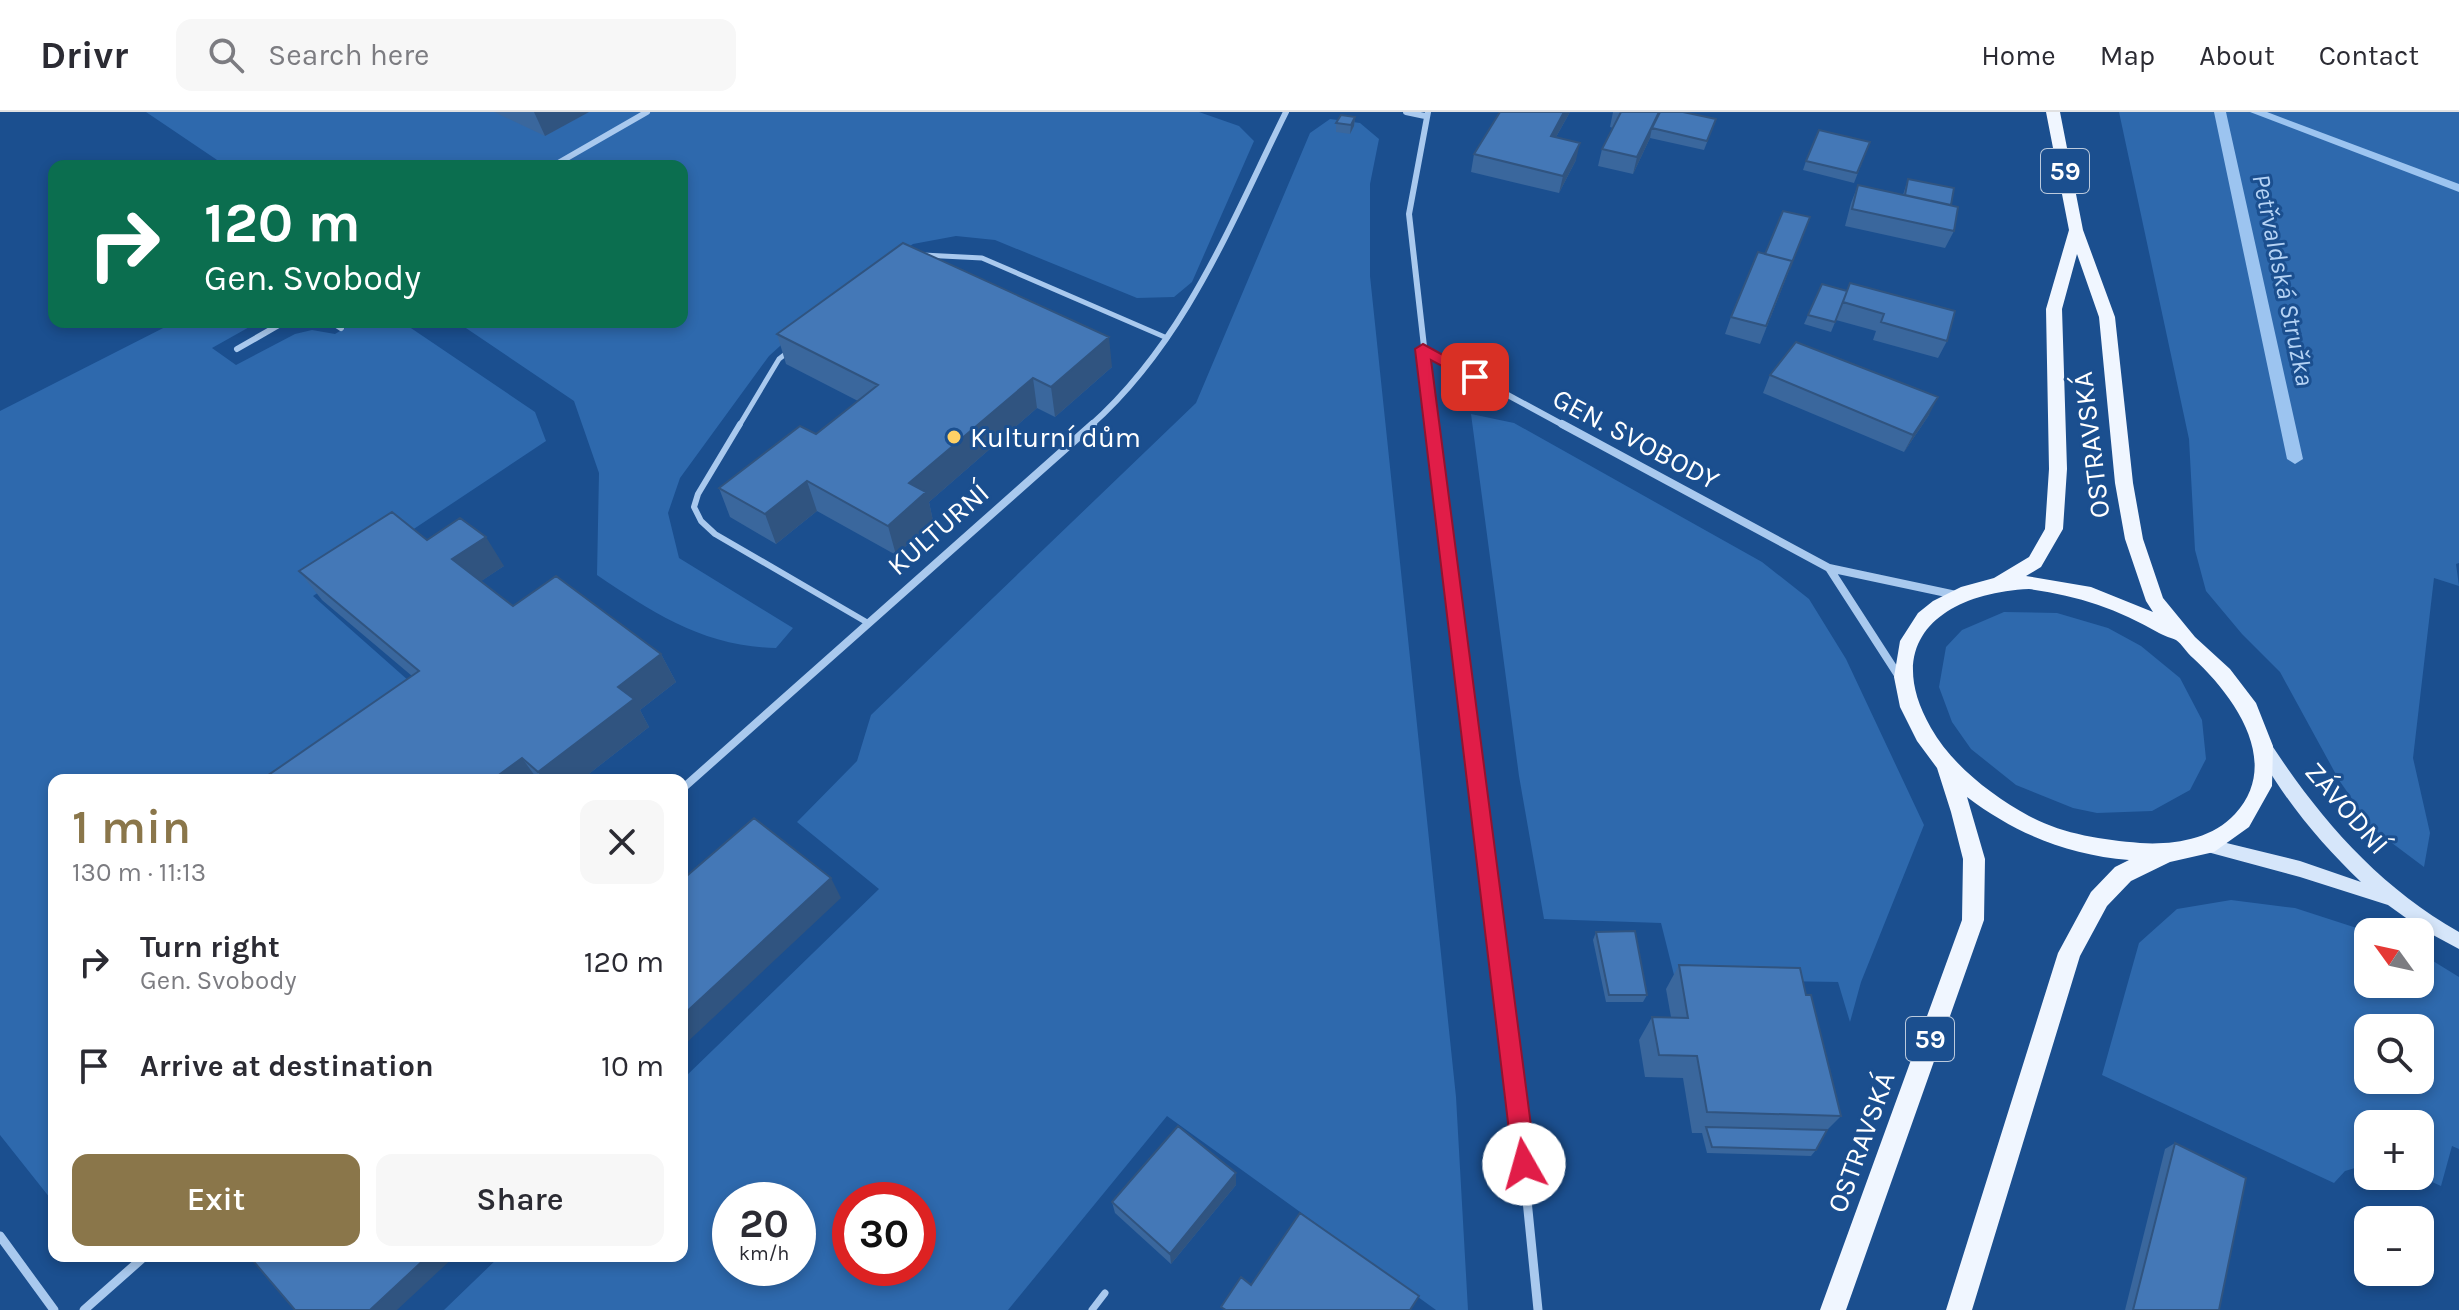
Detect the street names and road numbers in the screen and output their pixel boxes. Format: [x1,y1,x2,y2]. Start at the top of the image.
road number: 59 [2041,149,2089,193]
street label: OSTRAVSKÁ [2065,370,2116,520]
street label: GEN. SVOBODY [1547,381,1725,497]
street label: KULTURNÍ [880,475,996,582]
street label: ZÁVODNÍ [2298,755,2397,862]
road number: 59 [1906,1017,1954,1061]
street label: OSTRAVSKÁ [1819,1067,1902,1217]

